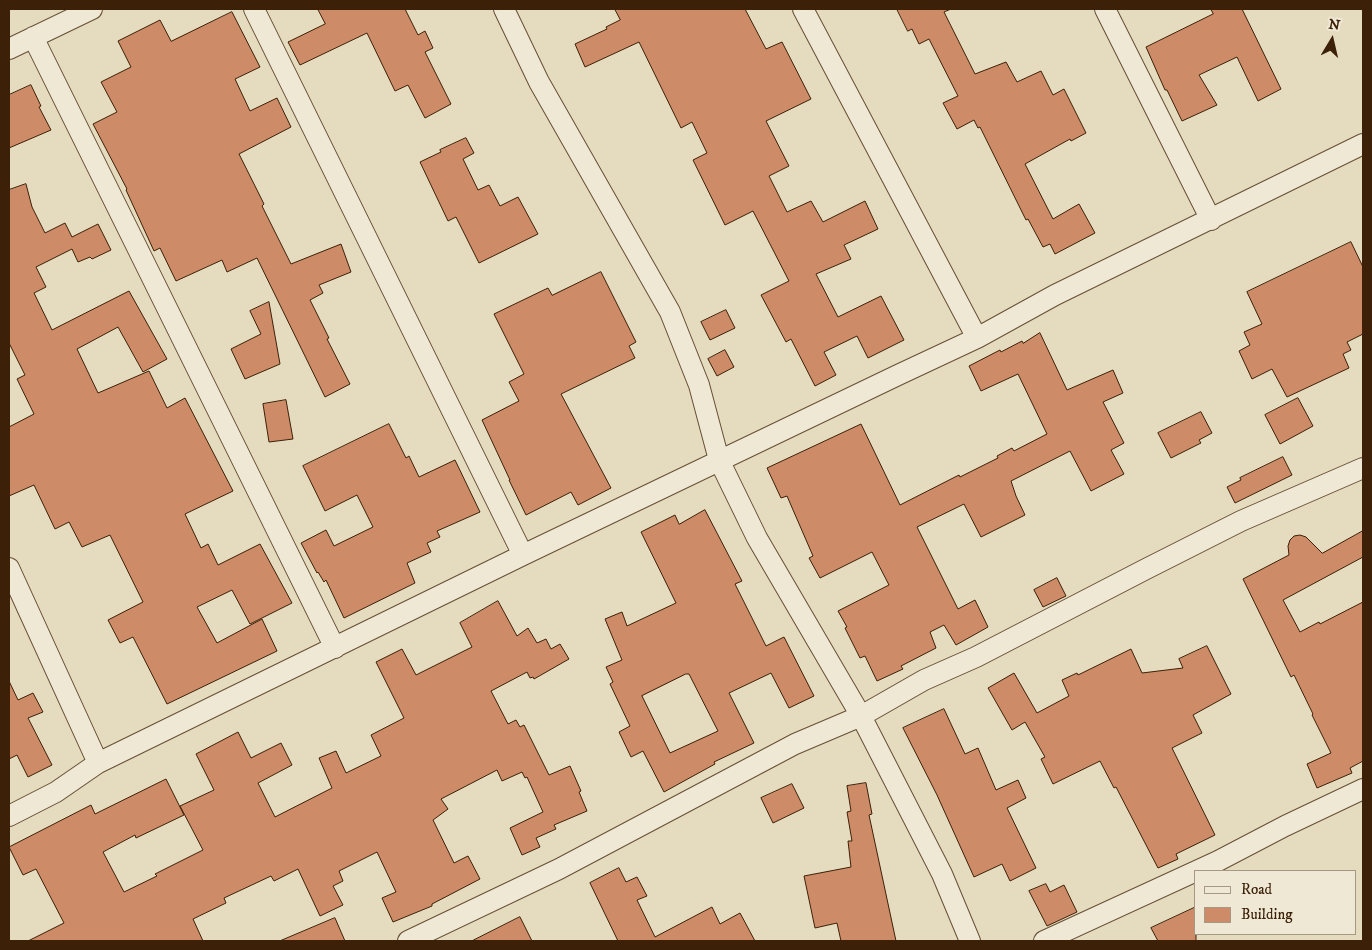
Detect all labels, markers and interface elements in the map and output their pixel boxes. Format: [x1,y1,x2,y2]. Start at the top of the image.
north arrow [1307,15,1357,65]
text: N [1327,15,1341,35]
legend [1194,870,1357,935]
text: Road [1241,880,1272,899]
text: Building [1241,905,1293,924]

